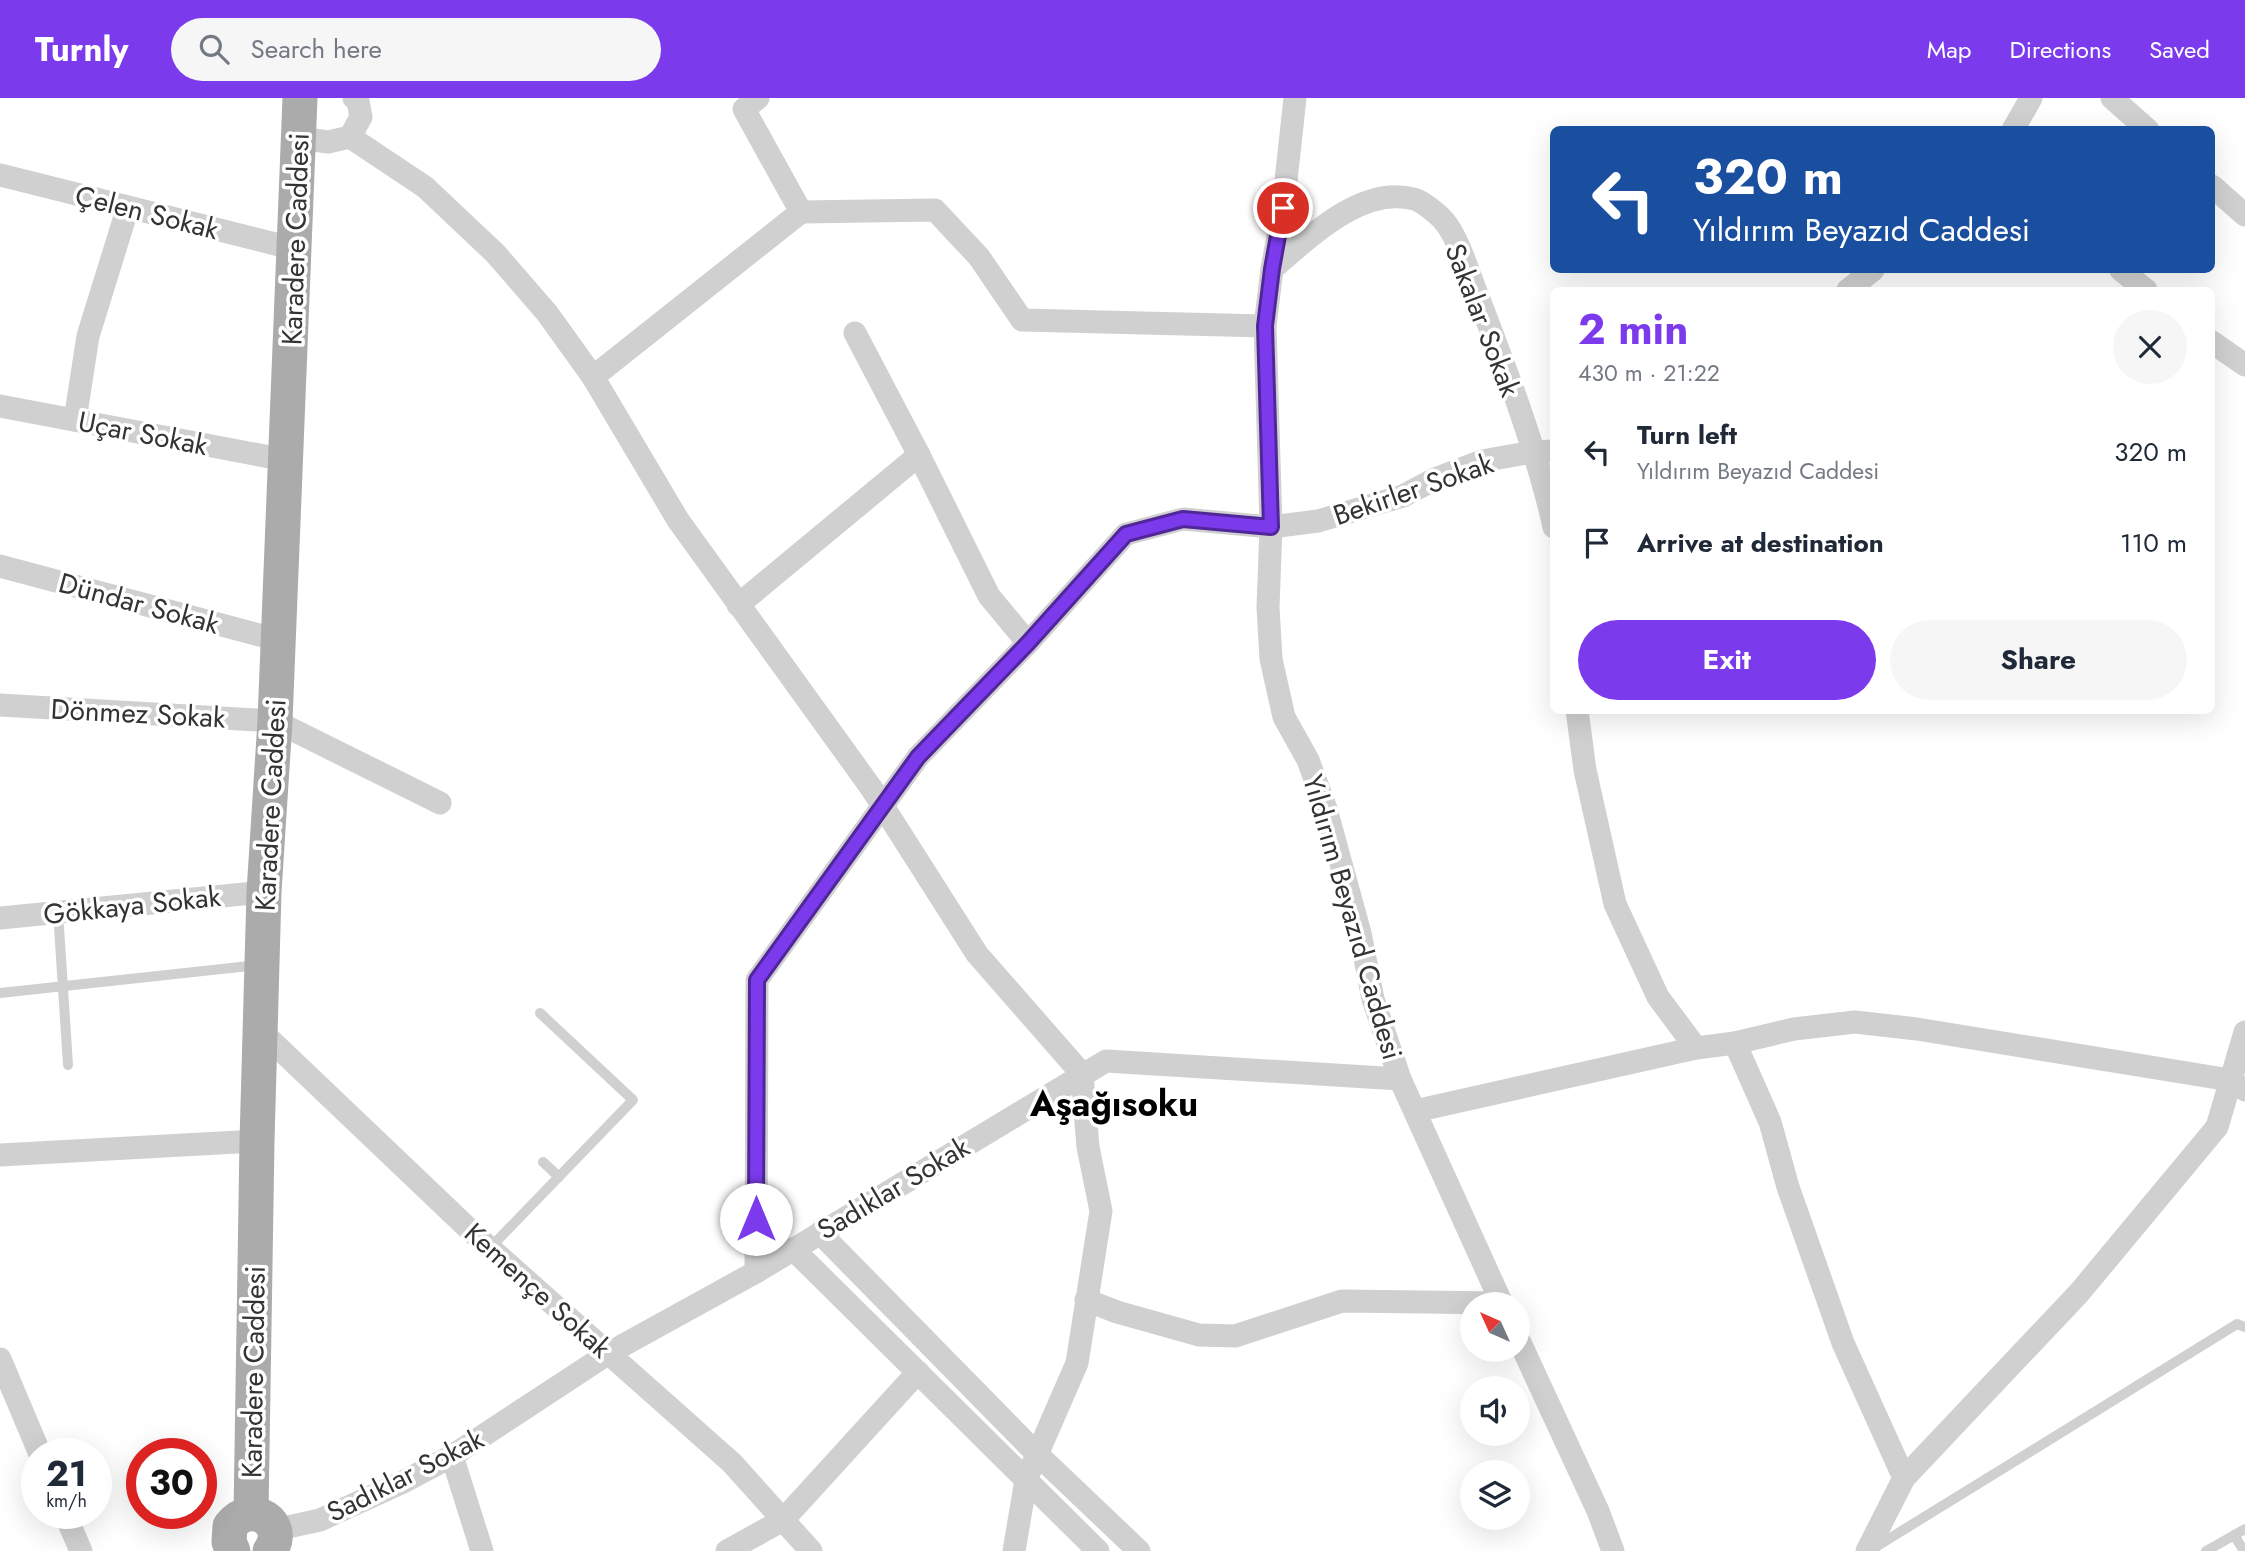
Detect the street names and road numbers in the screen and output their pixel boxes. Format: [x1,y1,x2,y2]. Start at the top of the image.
street label: Karadere Caddesi [271,132,320,346]
street label: Çelen Sokak [71,175,223,250]
street label: Sakalar Sokak [1434,238,1531,403]
street label: Uçar Sokak [75,401,212,466]
street label: Bekirler Sokak [1328,443,1499,536]
street label: Dündar Sokak [54,562,224,645]
street label: Dönmez Sokak [50,688,227,739]
street label: Karadere Caddesi [244,698,297,912]
street label: Yıldırım Beyazıd Caddesi [1292,770,1413,1065]
street label: Gökkaya Sokak [41,876,223,935]
street label: Sadıklar Sokak [809,1126,978,1250]
street label: Kemençe Sokak [455,1213,621,1368]
street label: Karadere Caddesi [231,1266,276,1479]
street label: Sadıklar Sokak [320,1418,491,1533]

